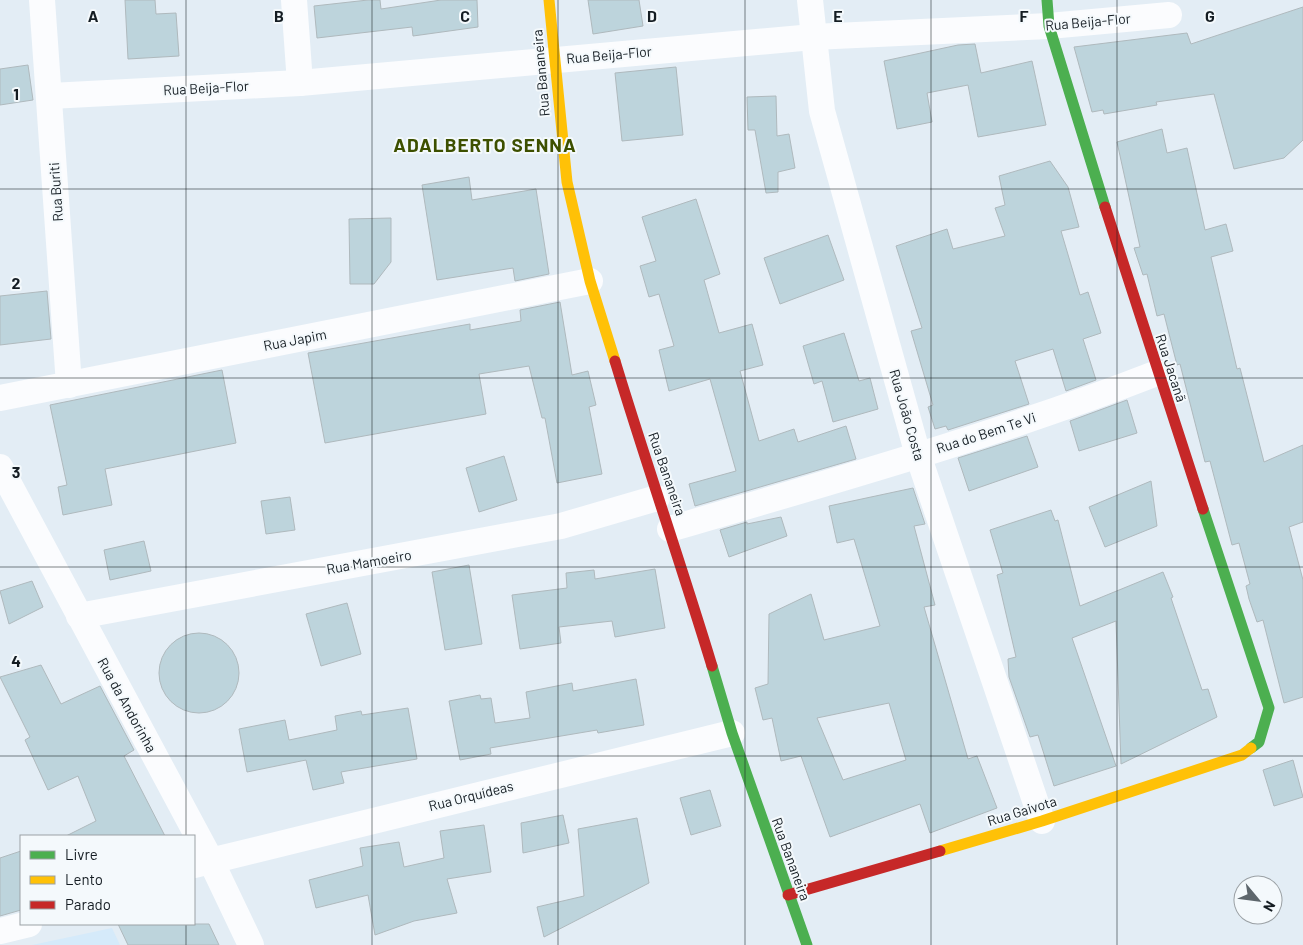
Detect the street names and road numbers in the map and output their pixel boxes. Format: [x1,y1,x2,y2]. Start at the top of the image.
street label: Rua Beija-Flor [1044,9,1131,34]
street label: Rua Bananeira [528,29,553,117]
street label: Rua Beija-Flor [565,42,652,67]
street label: Rua Beija-Flor [163,77,249,98]
street label: Rua Buriti [45,162,66,222]
street label: Rua Japim [262,325,328,354]
street label: Rua Jacanã [1153,332,1190,404]
street label: Rua João Costa [886,367,929,463]
street label: Rua do Bem Te Vi [934,408,1038,457]
street label: Rua Bananeira [645,430,690,518]
street label: Rua Mamoeiro [325,546,413,577]
street label: Rua da Andorinha [94,654,161,755]
street label: Rua Orquídeas [427,777,515,814]
street label: Rua Gaivota [985,792,1059,829]
street label: Rua Bananeira [769,815,814,903]

